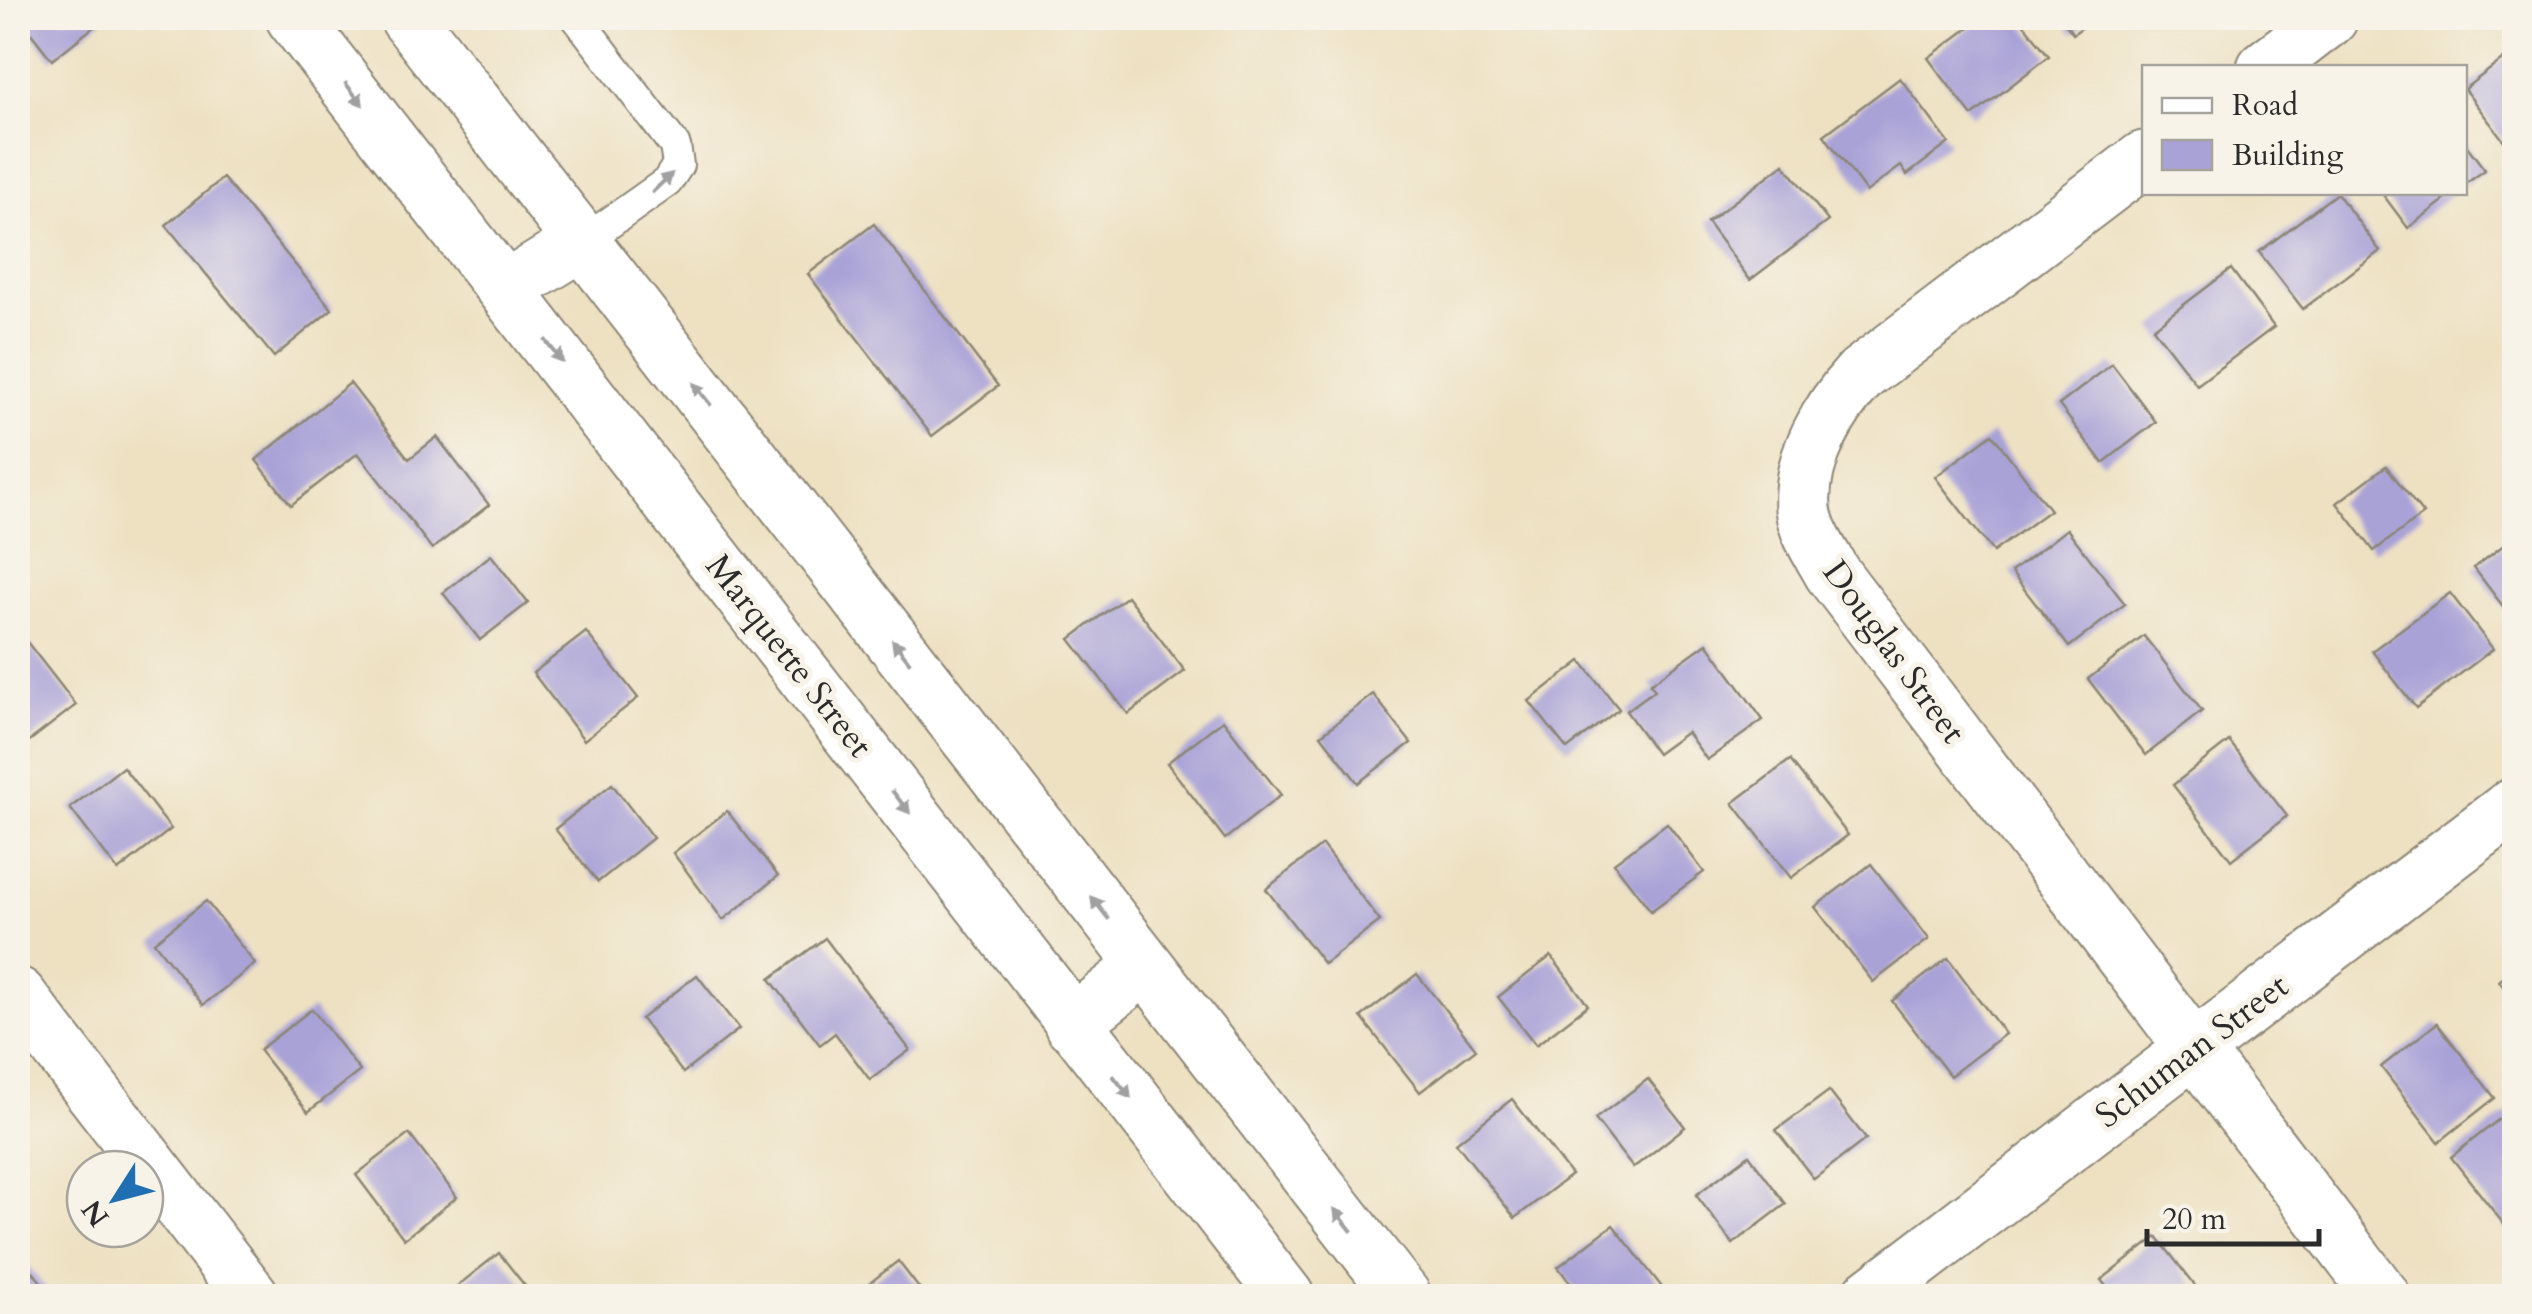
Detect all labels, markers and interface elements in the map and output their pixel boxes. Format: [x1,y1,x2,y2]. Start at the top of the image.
legend [2142,65,2467,195]
one-way arrow [343,81,364,107]
text: Road [2232,85,2298,126]
text: Building [2232,135,2343,176]
one-way arrow [649,172,673,195]
one-way arrow [543,337,564,363]
one-way arrow [692,381,713,407]
street label: Marquette Street [694,544,884,768]
street label: Douglas Street [1811,551,1977,753]
one-way arrow [891,638,912,664]
one-way arrow [890,790,911,815]
one-way arrow [1090,895,1111,921]
street label: Schuman Street [2086,963,2298,1139]
one-way arrow [1111,1074,1131,1100]
north arrow [65,1149,165,1249]
scale bar [2147,1184,2320,1246]
text: N [73,1192,118,1234]
text: 20 m [2162,1199,2227,1240]
one-way arrow [1332,1207,1353,1233]

